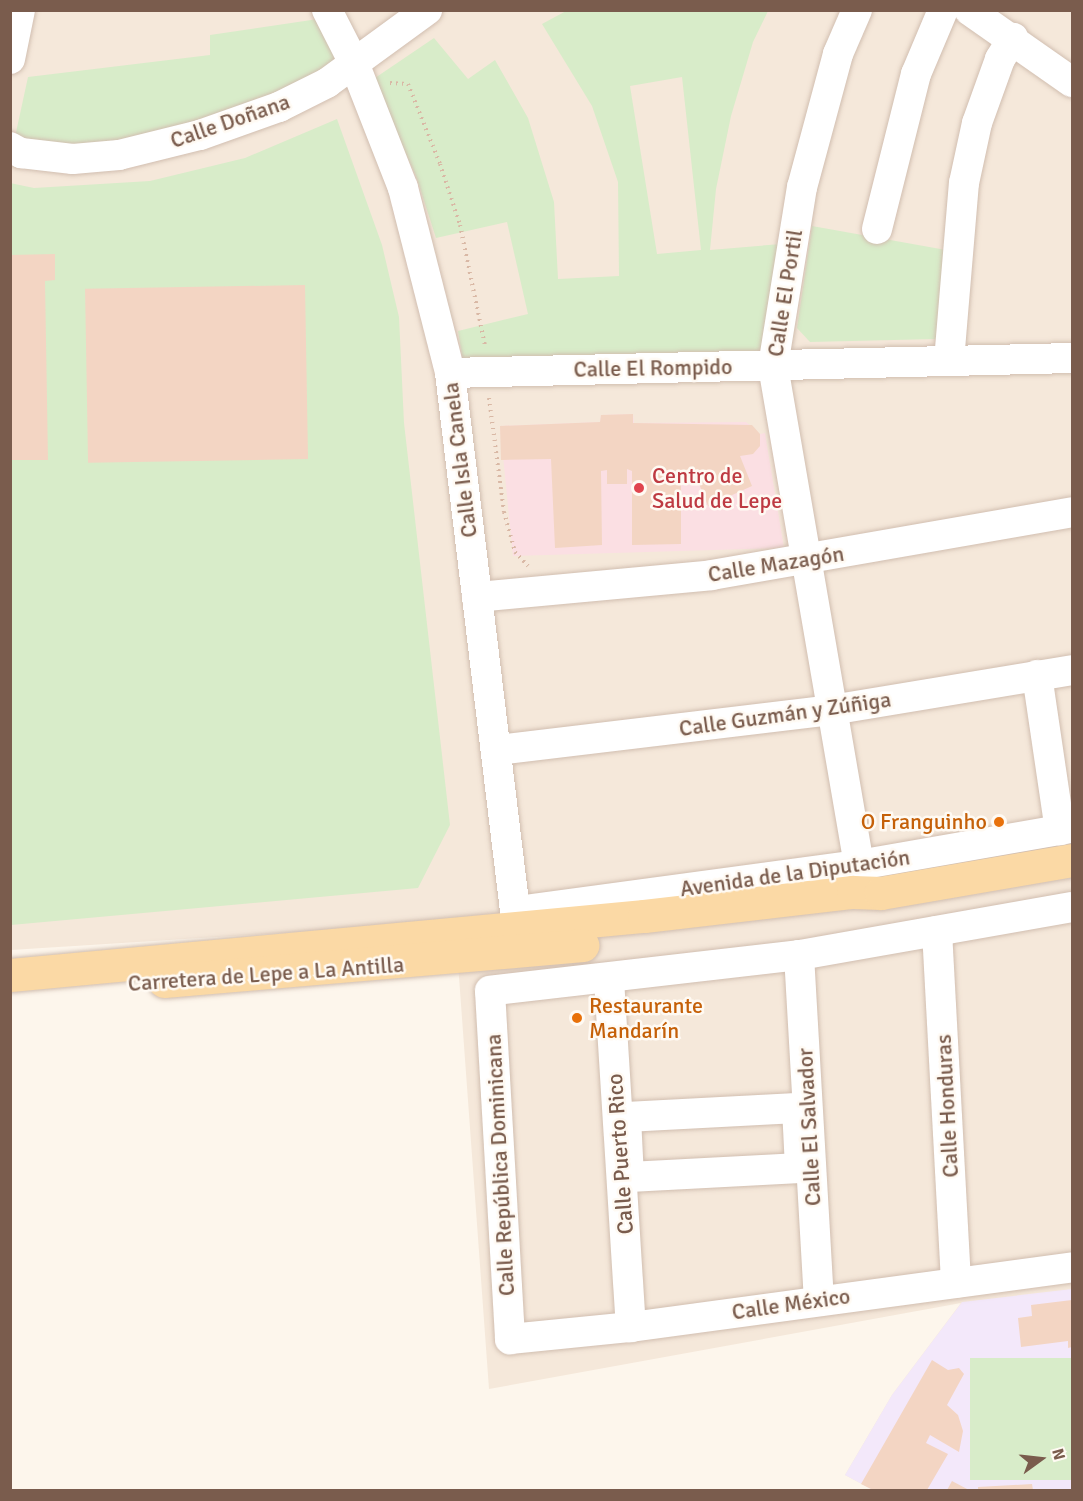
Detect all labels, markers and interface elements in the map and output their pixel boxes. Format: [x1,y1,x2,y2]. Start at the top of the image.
street label: Calle Doñana [167,88,293,154]
street label: Calle El Portil [762,227,808,359]
street label: Calle El Rompido [573,353,733,383]
street label: Calle Isla Canela [437,381,483,539]
place label: Centro de Salud de Lepe [652,462,782,514]
marker: Centro de Salud de Lepe [630,479,648,497]
street label: Calle Mazagón [706,540,846,588]
street label: Calle Guzmán y Zúñiga [677,686,893,742]
place label: O Franguinho [861,809,987,835]
marker: O Franguinho [992,815,1006,829]
street label: Avenida de la Diputación [678,844,912,902]
street label: Carretera de Lepe a La Antilla [127,951,405,997]
place label: Restaurante Mandarín [589,992,703,1044]
marker: Restaurante Mandarín [570,1011,584,1025]
street label: Calle República Dominicana [480,1033,520,1297]
street label: Calle Honduras [930,1034,964,1178]
street label: Calle El Salvador [792,1047,826,1207]
street label: Calle Puerto Rico [601,1073,639,1235]
street label: Calle México [730,1283,852,1325]
north arrow [1011,1429,1071,1489]
text: N [1047,1446,1069,1462]

